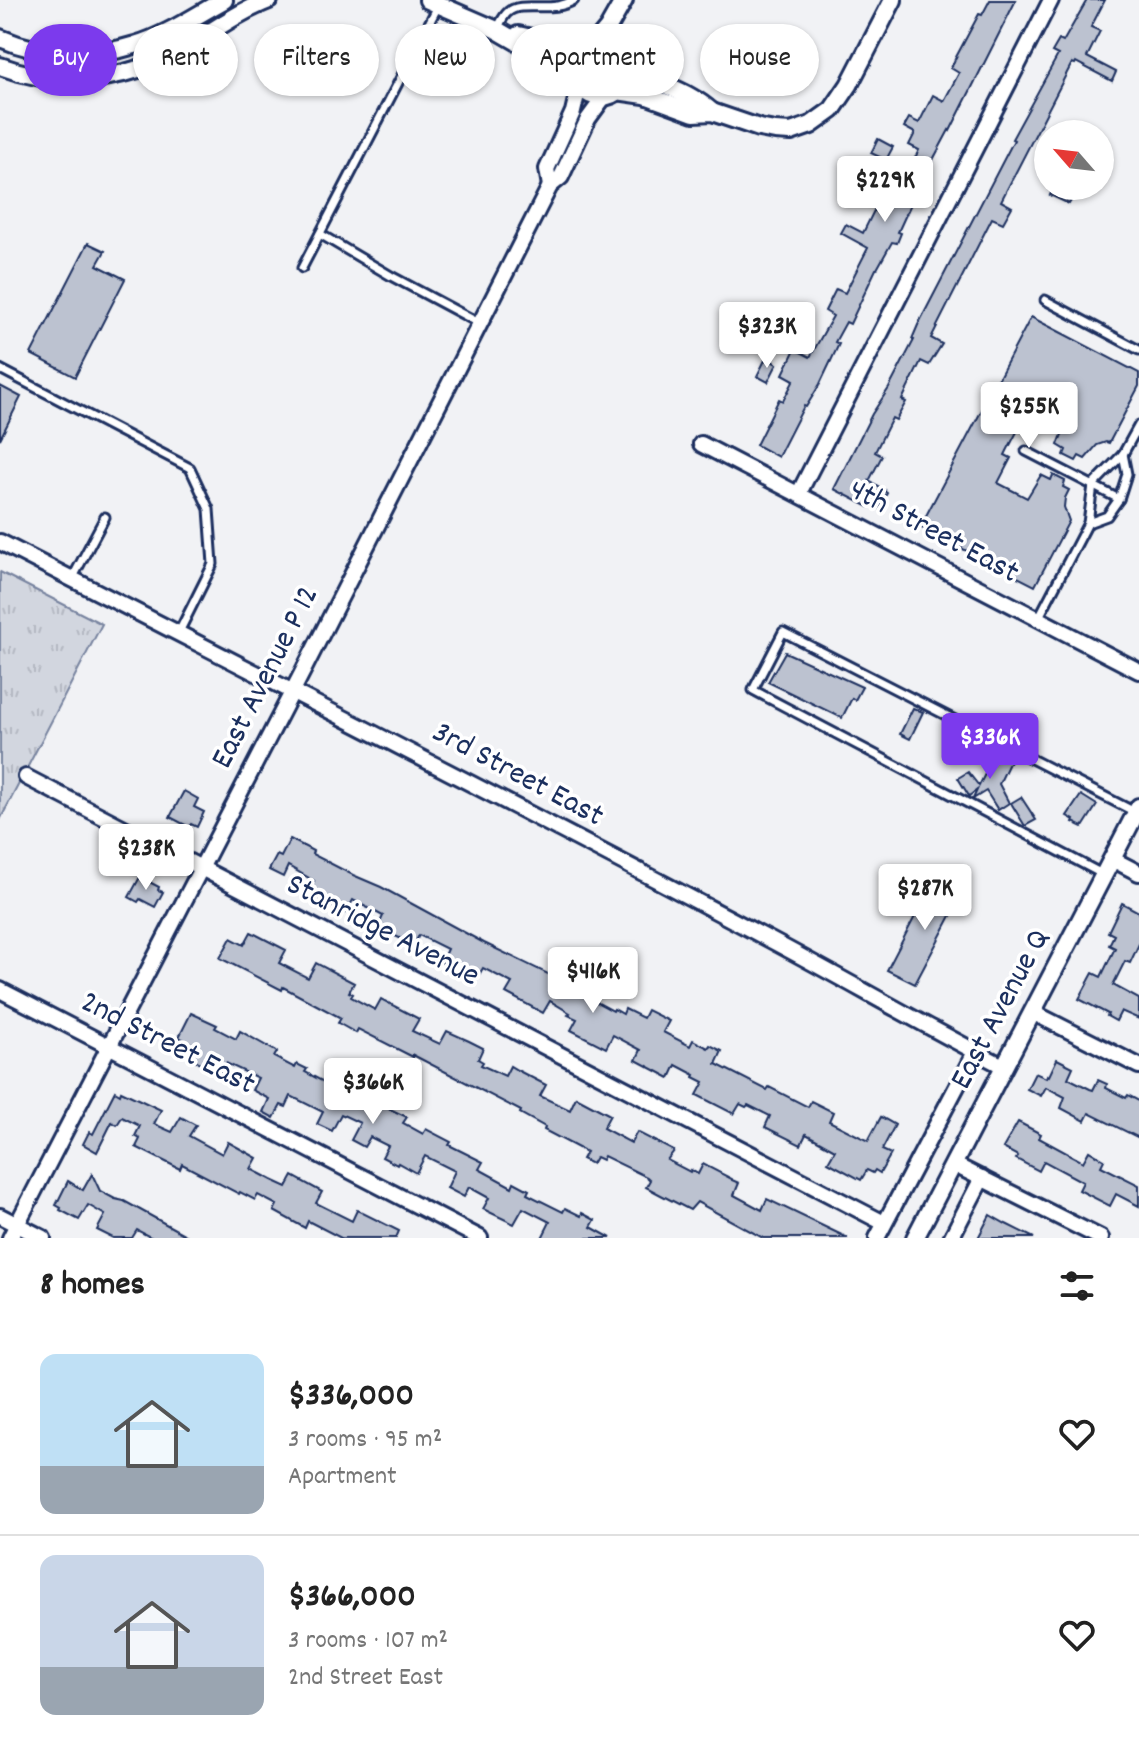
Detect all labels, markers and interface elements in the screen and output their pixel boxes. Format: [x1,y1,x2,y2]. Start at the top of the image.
chip: Buy [24,24,117,96]
chip: Rent [133,24,238,96]
chip: Filters [254,24,379,96]
chip: New [395,24,495,96]
chip: Apartment [511,24,684,96]
chip: House [700,24,819,96]
north arrow [1034,120,1114,200]
map controls [1034,120,1114,200]
pin: $229K [829,156,941,224]
text: $229K [855,163,915,200]
pin: $323K [711,302,823,370]
text: $323K [737,309,797,346]
pin: $255K [973,382,1085,450]
text: $255K [999,389,1059,426]
street label: 4th Street East [840,469,1027,597]
street label: East Avenue P 12 [201,579,333,777]
street label: 3rd Street East [423,711,611,841]
pin: $336K [934,713,1046,781]
text: $336K [959,720,1021,757]
pin: $238K [90,824,202,892]
text: $238K [117,831,175,868]
street label: Stanridge Avenue [277,864,487,1000]
pin: $287K [869,864,981,932]
text: $287K [897,871,953,908]
street label: East Avenue Q [940,922,1064,1098]
pin: $416K [537,947,649,1015]
text: $416K [566,954,620,991]
street label: 2nd Street East [71,981,263,1109]
pin: $366K [317,1058,429,1126]
text: $366K [342,1065,404,1102]
text: 8 homes [40,1262,145,1311]
icon: filters [1055,1264,1099,1308]
text: $336,000 [288,1373,414,1422]
icon: home [104,1386,200,1482]
icon: heart [1055,1412,1099,1456]
text: 3 rooms · 95 m² [288,1422,442,1459]
text: Apartment [288,1459,397,1496]
text: $366,000 [288,1574,416,1623]
icon: home [104,1587,200,1683]
icon: heart [1055,1613,1099,1657]
text: 3 rooms · 107 m² [288,1623,448,1660]
text: 2nd Street East [288,1660,443,1697]

